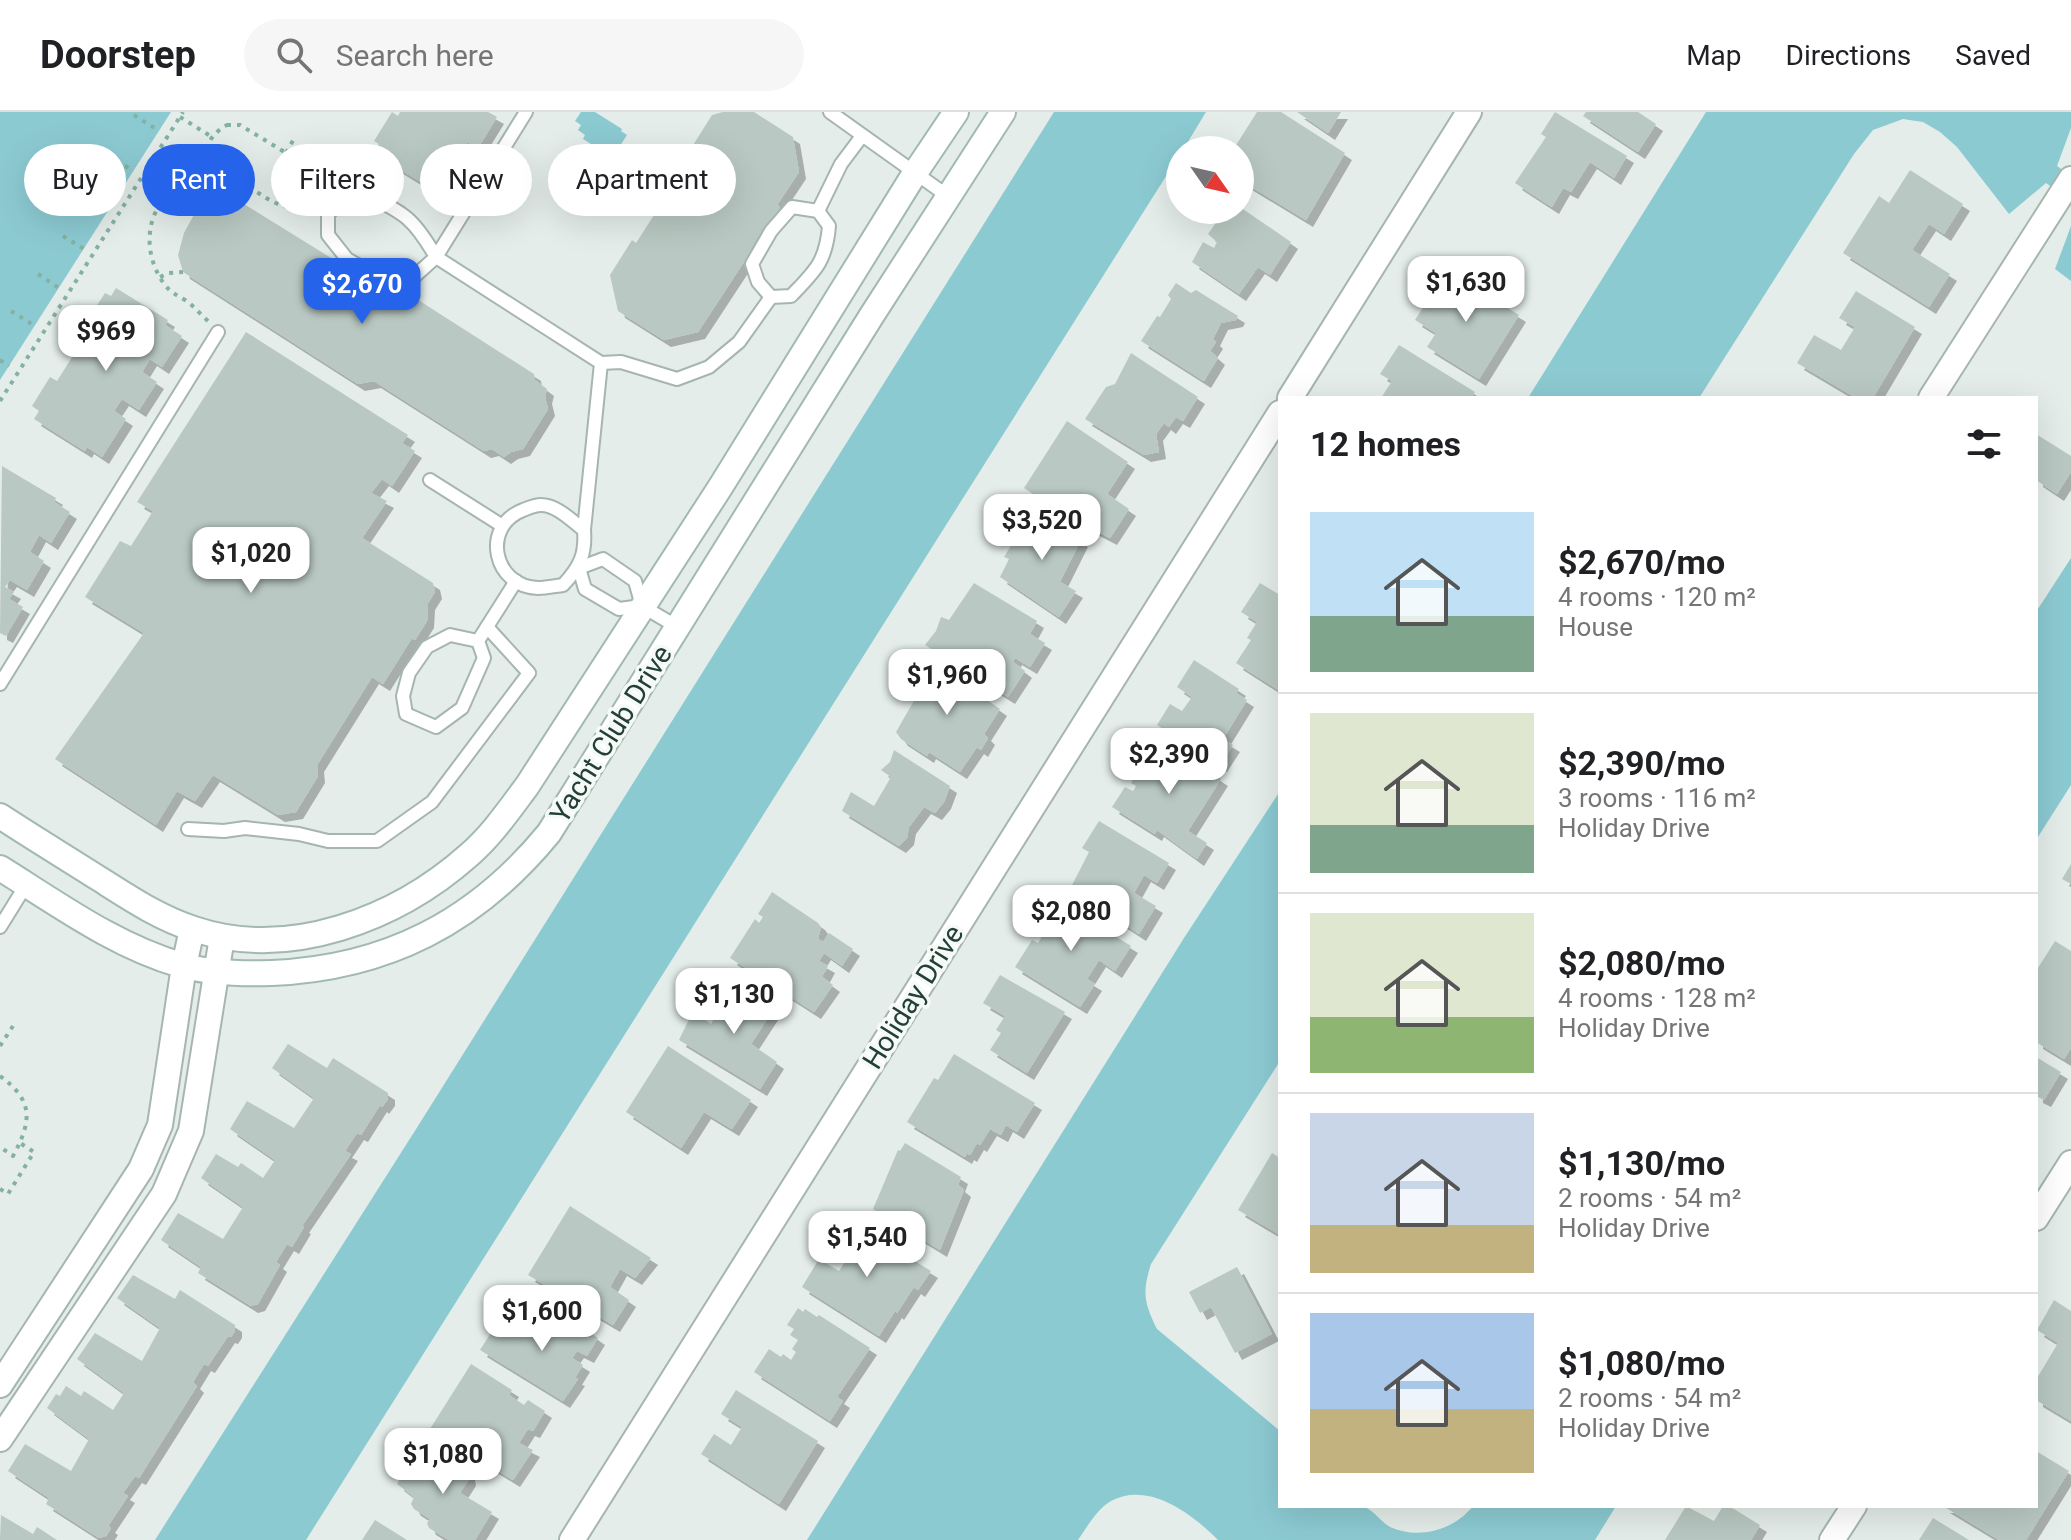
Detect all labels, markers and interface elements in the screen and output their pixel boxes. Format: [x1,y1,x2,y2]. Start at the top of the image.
search box [244,19,804,91]
text: Doorstep [40,33,196,77]
icon: search [272,33,316,77]
text: Search here [336,38,494,73]
text: Map [1686,39,1742,72]
text: Directions [1786,39,1911,72]
text: Saved [1955,39,2031,72]
north arrow [1166,136,1254,224]
map controls [1166,136,1254,224]
chip: Buy [24,144,126,216]
chip: Rent [142,144,255,216]
chip: Filters [271,144,404,216]
chip: New [420,144,532,216]
chip: Apartment [548,144,736,216]
pin: $1,630 [1401,256,1531,324]
pin: $2,670 [297,258,427,326]
text: $1,630 [1426,267,1506,297]
text: $2,670 [322,269,402,299]
pin: $969 [59,305,153,373]
text: $969 [76,316,136,346]
icon: filters [1962,422,2006,466]
text: 12 homes [1310,424,1461,464]
pin: $3,520 [977,494,1107,562]
text: $3,520 [1002,505,1082,535]
pin: $1,020 [186,527,316,595]
text: $1,020 [211,538,291,568]
text: $2,670/mo [1558,542,1725,582]
icon: home [1374,544,1470,640]
text: 4 rooms · 120 m² [1558,582,1756,612]
text: House [1558,612,1633,642]
street label: Yacht Club Drive [543,639,679,829]
pin: $1,960 [882,649,1012,717]
text: $1,960 [907,660,987,690]
pin: $2,390 [1104,728,1234,796]
text: $2,390 [1129,739,1209,769]
text: $2,390/mo [1558,743,1725,783]
icon: home [1374,745,1470,841]
text: 3 rooms · 116 m² [1558,783,1756,813]
text: Holiday Drive [1558,813,1710,843]
pin: $2,080 [1006,885,1136,953]
text: $2,080 [1031,896,1111,926]
street label: Holiday Drive [856,919,970,1075]
text: $2,080/mo [1558,943,1725,983]
icon: home [1374,945,1470,1041]
pin: $1,130 [669,968,799,1036]
text: $1,130 [694,979,774,1009]
text: 4 rooms · 128 m² [1558,983,1756,1013]
text: Holiday Drive [1558,1013,1710,1043]
text: $1,130/mo [1558,1143,1725,1183]
icon: home [1374,1145,1470,1241]
text: 2 rooms · 54 m² [1558,1183,1741,1213]
pin: $1,540 [802,1211,932,1279]
text: Holiday Drive [1558,1213,1710,1243]
text: $1,540 [827,1222,907,1252]
pin: $1,600 [477,1285,607,1353]
text: $1,600 [502,1296,582,1326]
text: $1,080/mo [1558,1343,1725,1383]
icon: home [1374,1345,1470,1441]
text: 2 rooms · 54 m² [1558,1383,1741,1413]
text: Holiday Drive [1558,1413,1710,1443]
pin: $1,080 [378,1428,508,1496]
text: $1,080 [403,1439,483,1469]

